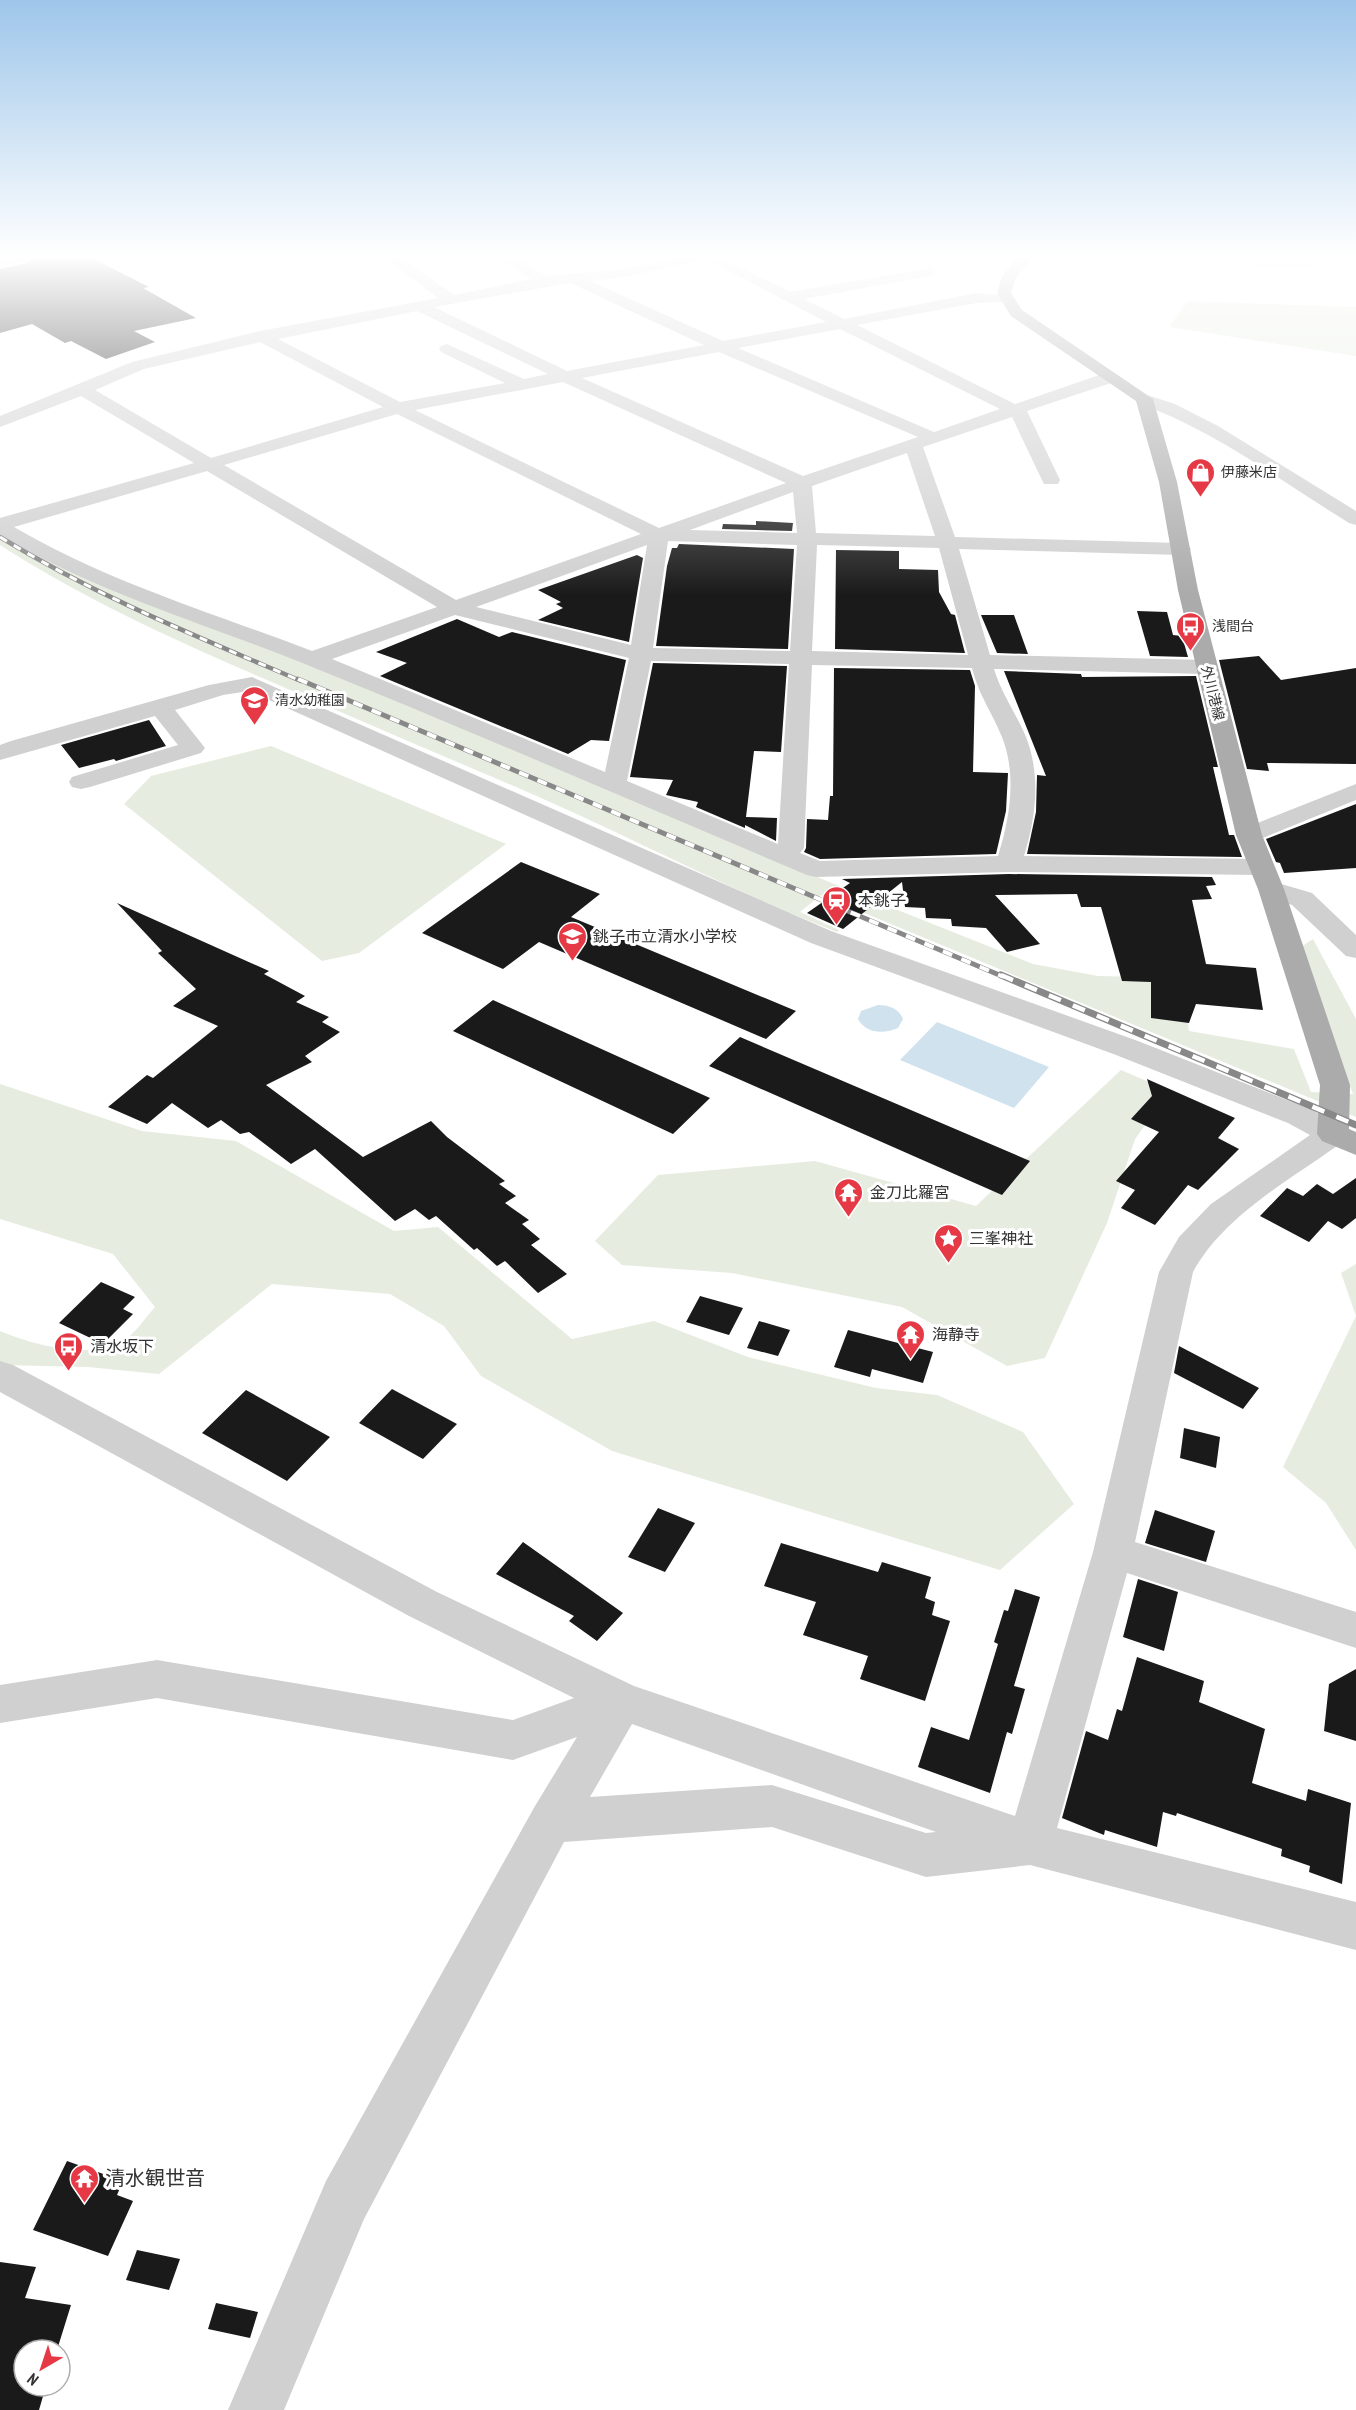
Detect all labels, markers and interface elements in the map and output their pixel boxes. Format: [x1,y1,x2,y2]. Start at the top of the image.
shop icon: 伊藤米店 [1184,456,1216,498]
place label: 伊藤米店 [1221,463,1277,481]
bus stop icon: 浅間台 [1175,610,1207,652]
place label: 浅間台 [1212,617,1254,635]
street label: 外川港線 [1197,664,1229,722]
school or university icon: 清水幼稚園 [238,684,270,726]
place label: 清水幼稚園 [275,691,345,709]
station icon: 本銚子 [821,884,853,926]
place label: 本銚子 [858,890,906,910]
school or university icon: 銚子市立清水小学校 [556,920,588,962]
place label: 銚子市立清水小学校 [593,926,737,946]
temple icon: 金刀比羅宮 [833,1176,865,1218]
place label: 金刀比羅宮 [870,1182,950,1202]
place icon: 三峯神社 [932,1222,964,1264]
place label: 三峯神社 [969,1228,1033,1248]
temple icon: 海静寺 [895,1318,927,1360]
place label: 海静寺 [932,1324,980,1344]
bus stop icon: 清水坂下 [53,1330,85,1372]
place label: 清水坂下 [90,1336,154,1356]
temple icon: 清水観世音 [68,2162,100,2204]
place label: 清水観世音 [105,2165,205,2191]
north arrow [12,2338,72,2398]
text: N [23,2369,42,2390]

